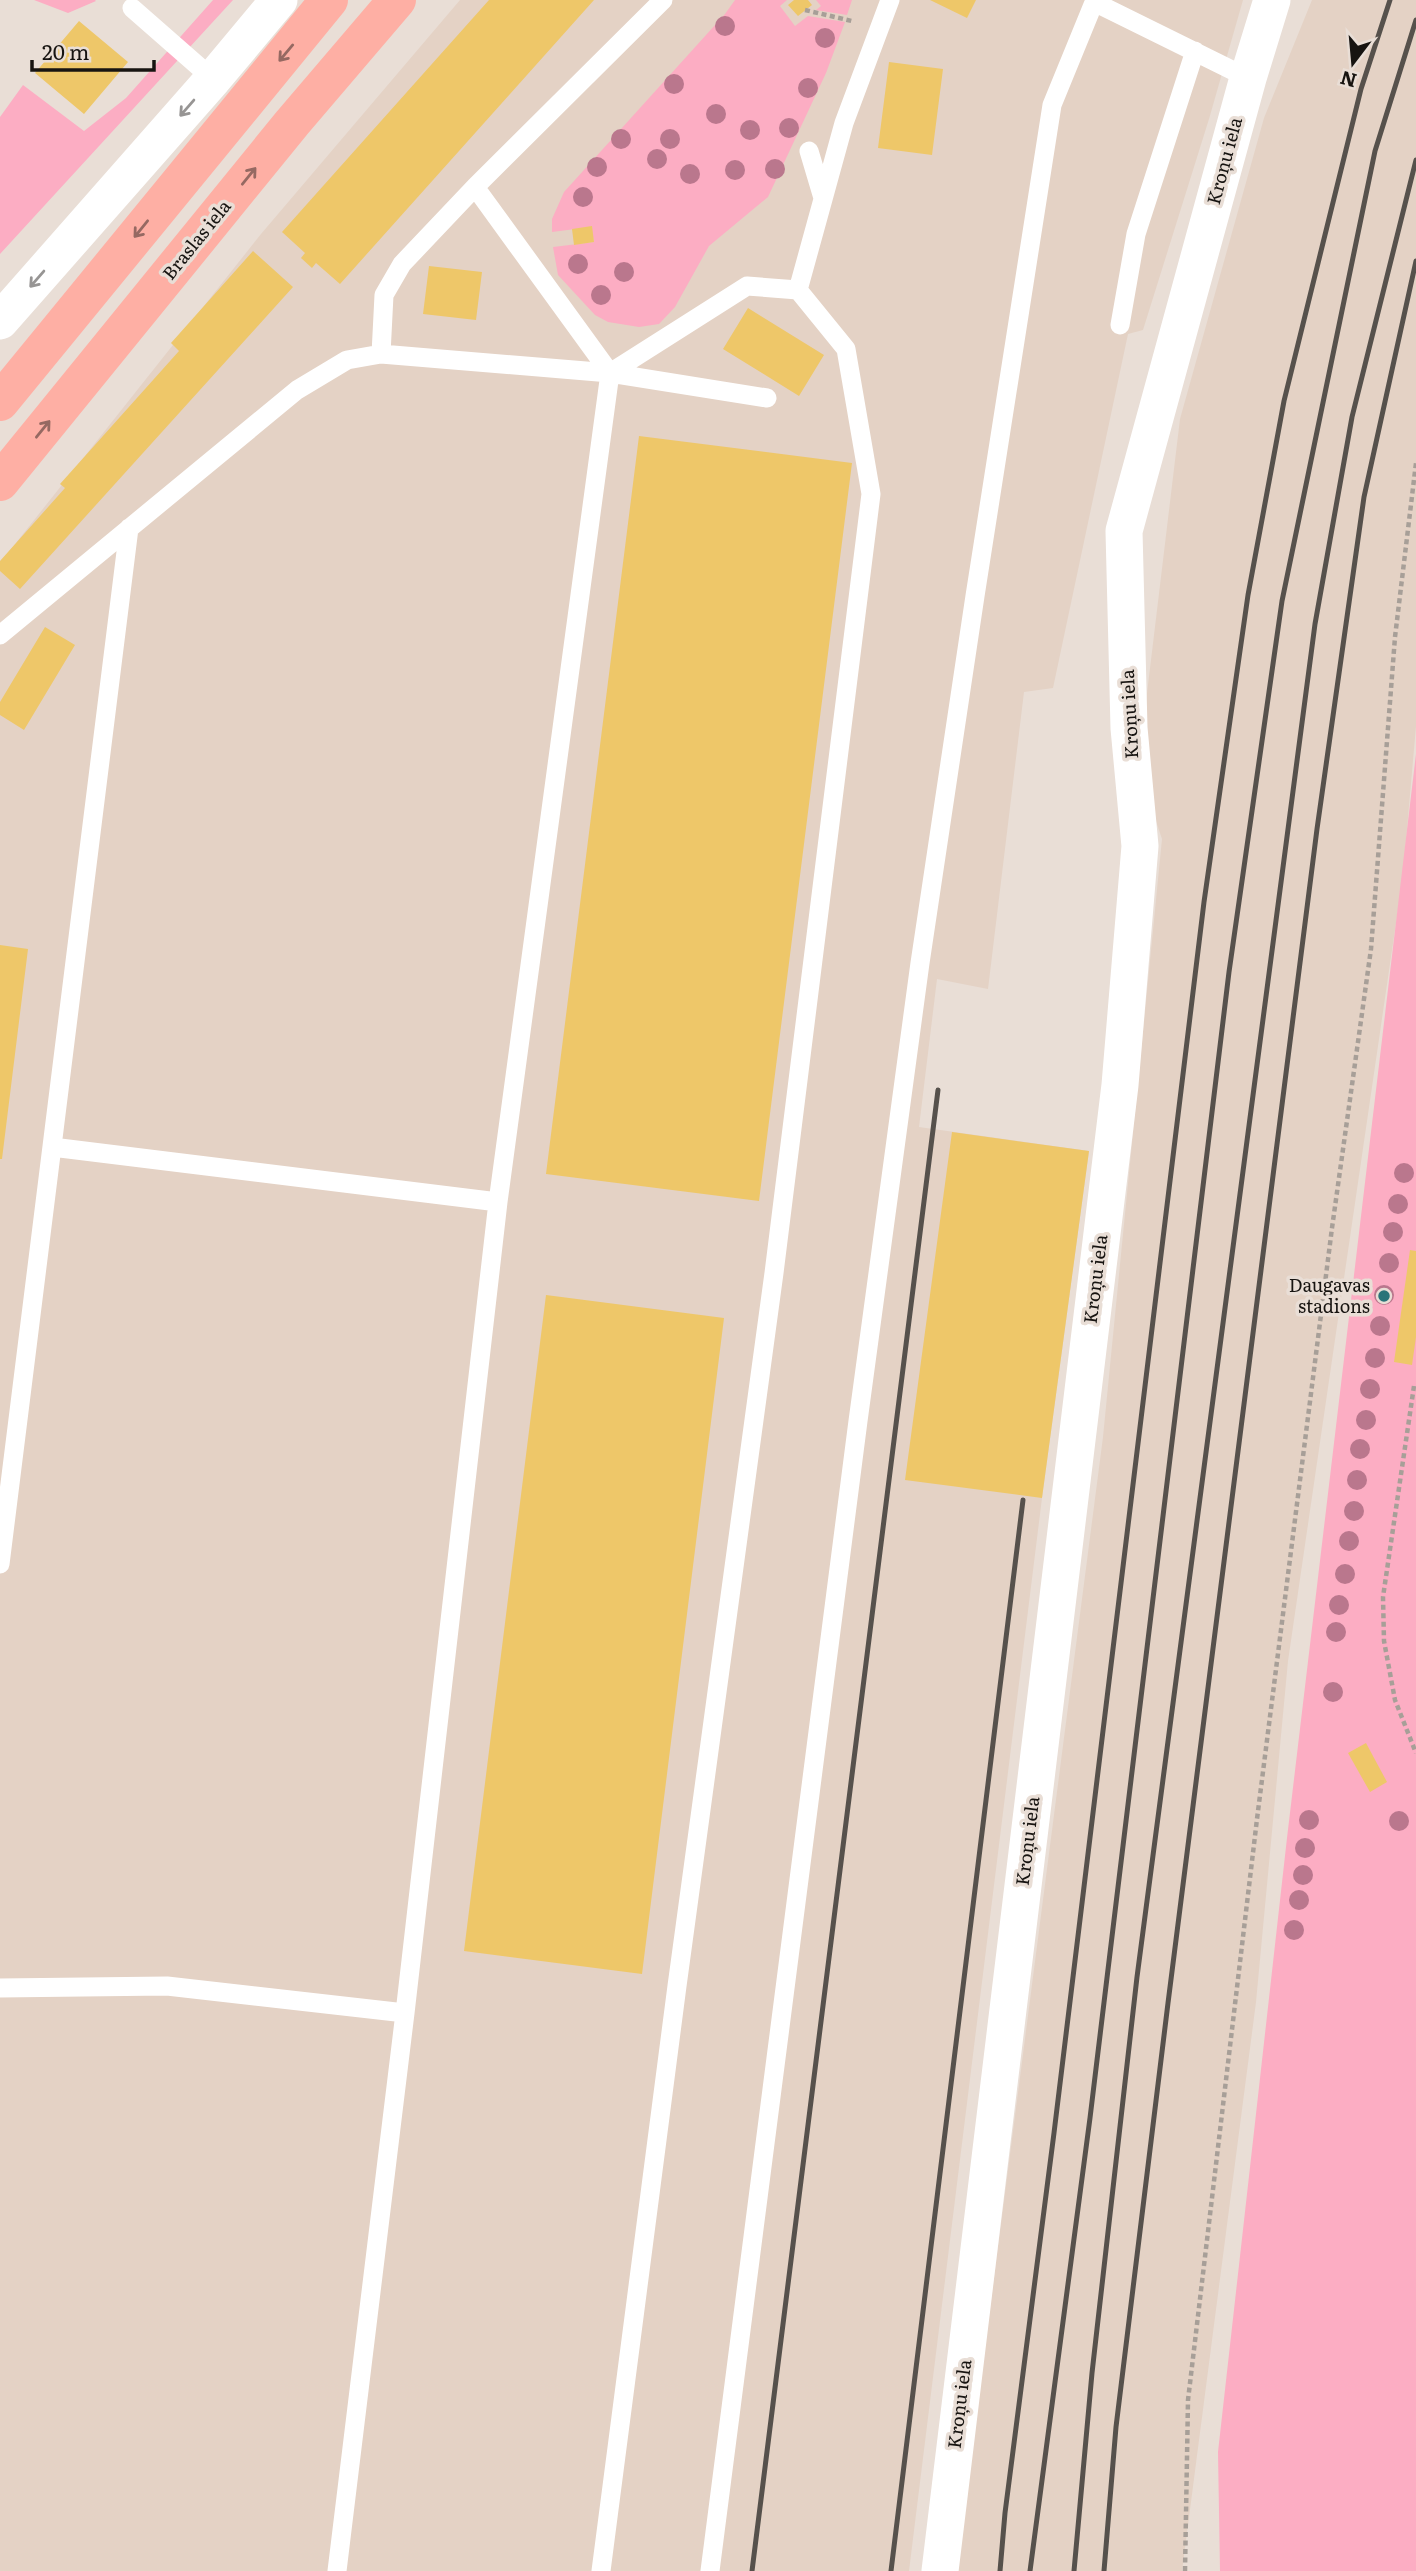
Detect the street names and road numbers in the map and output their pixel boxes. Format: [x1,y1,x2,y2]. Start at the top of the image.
street label: Kroņu iela [1199,114,1248,207]
street label: Braslas iela [155,193,237,285]
street label: Kroņu iela [1113,668,1144,760]
street label: Kroņu iela [1076,1232,1113,1325]
street label: Kroņu iela [1008,1794,1045,1887]
street label: Kroņu iela [940,2357,977,2450]

